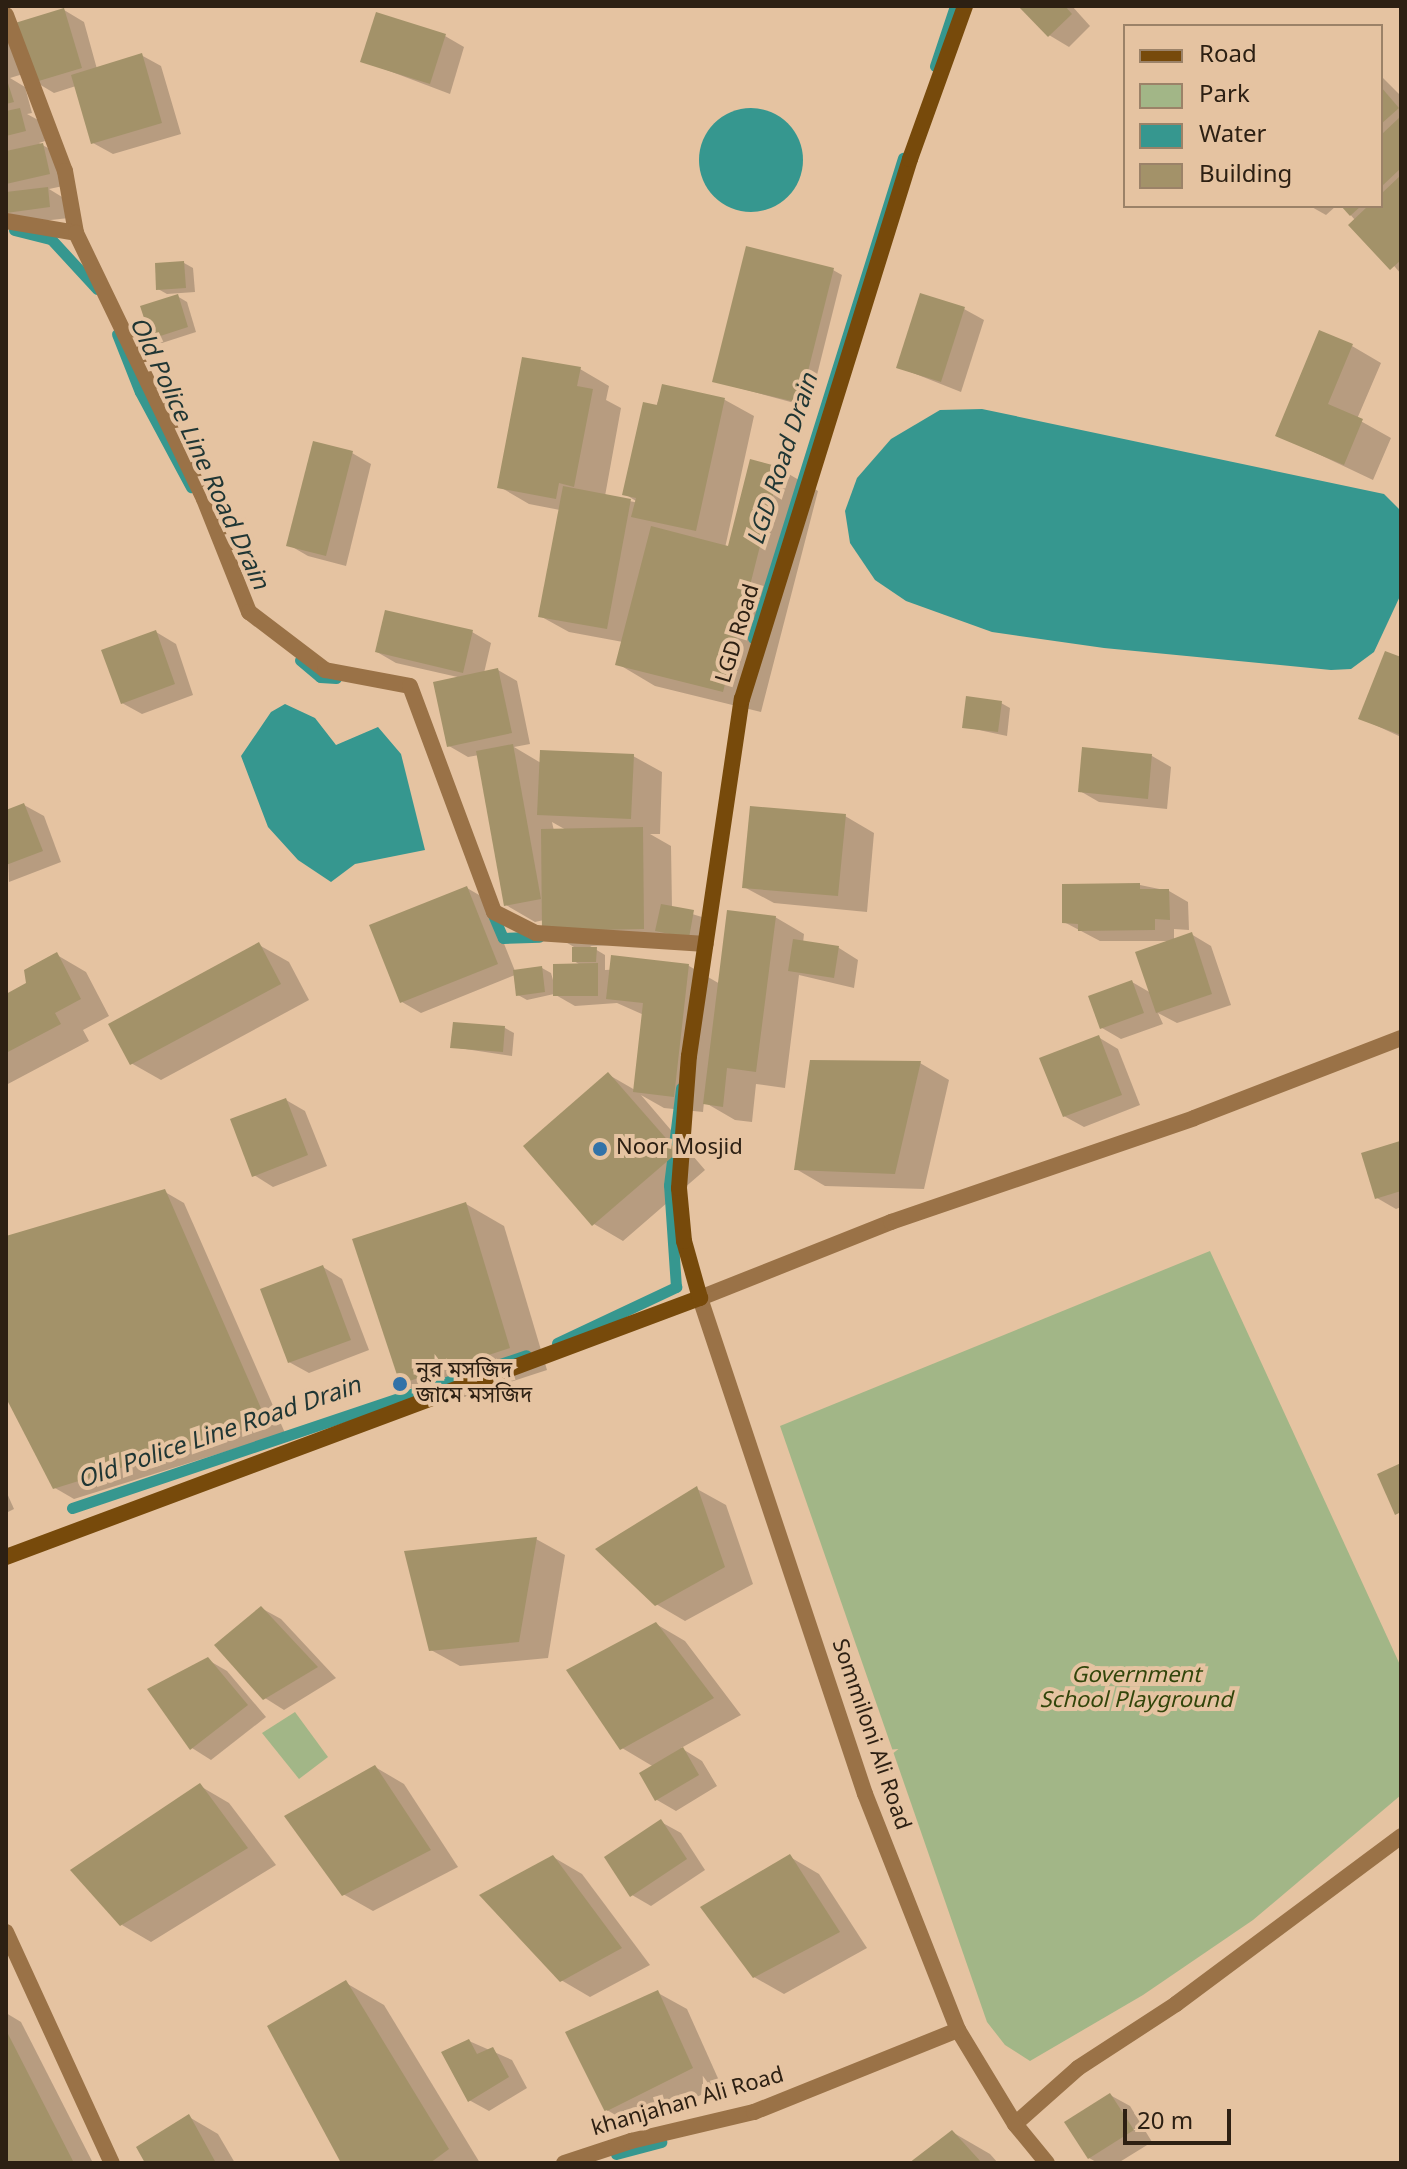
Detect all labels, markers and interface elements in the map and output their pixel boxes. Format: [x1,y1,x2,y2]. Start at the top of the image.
legend [1123,24,1383,208]
text: Road [1199,40,1257,72]
text: Park [1199,80,1250,112]
text: Water [1199,120,1266,152]
text: Building [1199,160,1292,192]
water label: Old Police Line Road Drain [121,313,273,595]
water label: LGD Road Drain [744,371,826,549]
street label: LGD Road [712,581,766,687]
place label: Noor Mosjid [616,1136,743,1162]
marker: Noor Mosjid [591,1140,609,1158]
place label: নুর মসজিদ জামে মসজিদ [416,1358,532,1410]
water label: Old Police Line Road Drain [75,1373,365,1497]
marker: নুর মসজিদ জামে মসজিদ [391,1375,409,1393]
street label: Sommiloni Ali Road [825,1636,915,1834]
park label: Government School Playground [1039,1663,1233,1714]
street label: khanjahan Ali Road [589,2063,787,2143]
scale bar [1127,2093,1235,2143]
text: 20 m [1137,2107,1193,2139]

